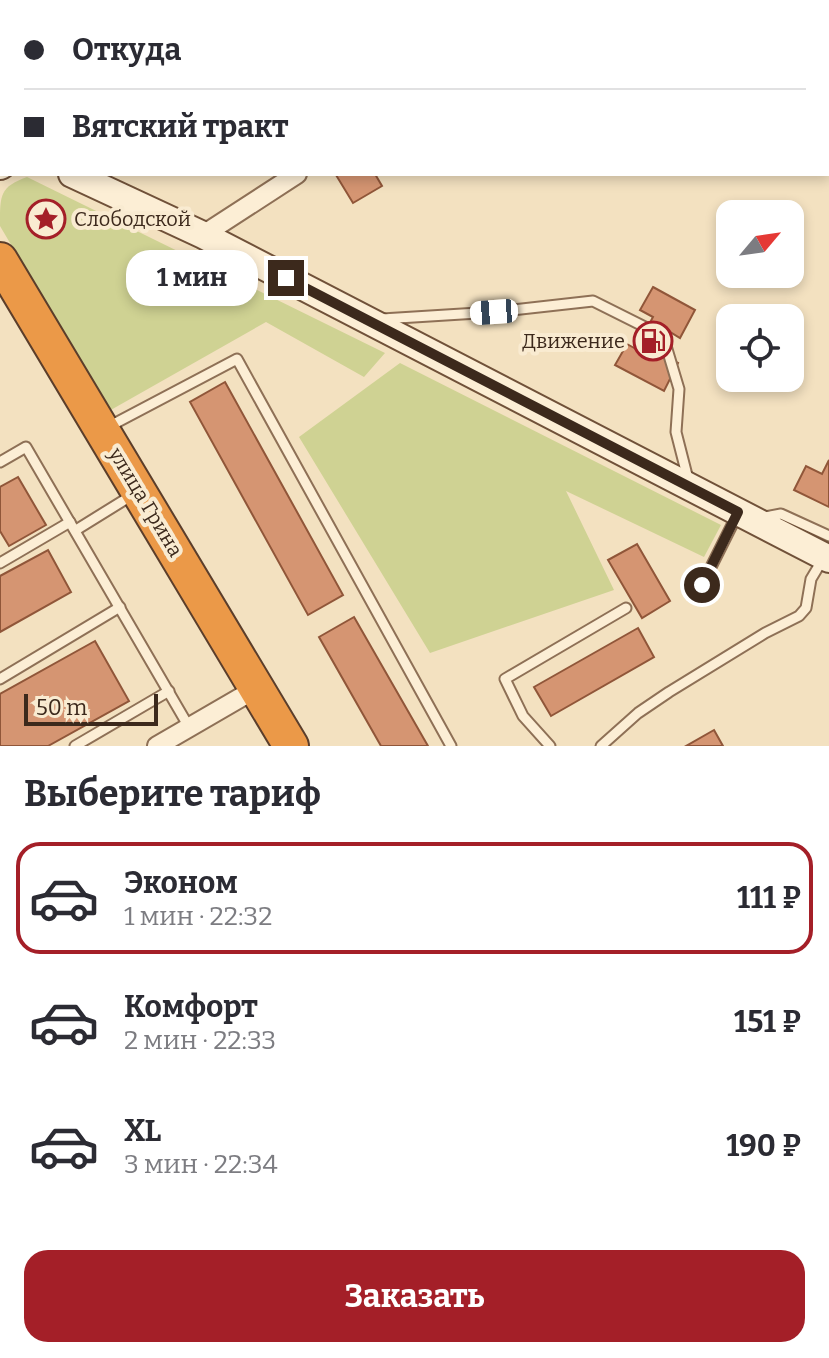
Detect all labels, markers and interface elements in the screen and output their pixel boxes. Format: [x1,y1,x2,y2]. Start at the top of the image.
text: Откуда [72,32,181,68]
text: Вятский тракт [72,109,289,145]
place icon: Слободской [25,198,67,240]
north arrow [716,200,804,288]
map controls [716,200,804,392]
place label: Слободской [74,207,191,231]
callout: 1 мин [126,250,258,306]
route end [268,260,304,296]
text: 1 мин [157,262,227,293]
car [469,298,519,326]
button: locate [716,304,804,392]
fuel station icon: Движение [632,320,674,362]
place label: Движение [522,329,625,353]
street label: улица Грина [104,442,188,561]
route start [684,567,720,603]
scale bar [24,690,158,726]
text: 50 m [36,694,87,721]
text: Выберите тариф [24,772,321,816]
icon: car [28,862,100,934]
text: Эконом [124,865,238,901]
text: 111 ₽ [737,880,801,916]
text: 1 мин · 22:32 [124,901,272,932]
icon: car [28,986,100,1058]
text: Комфорт [124,989,258,1025]
text: 151 ₽ [734,1004,801,1040]
text: 2 мин · 22:33 [124,1025,276,1056]
icon: car [28,1110,100,1182]
text: XL [124,1113,161,1149]
text: 190 ₽ [726,1128,801,1164]
text: 3 мин · 22:34 [124,1149,278,1180]
button: Заказать [24,1250,805,1342]

